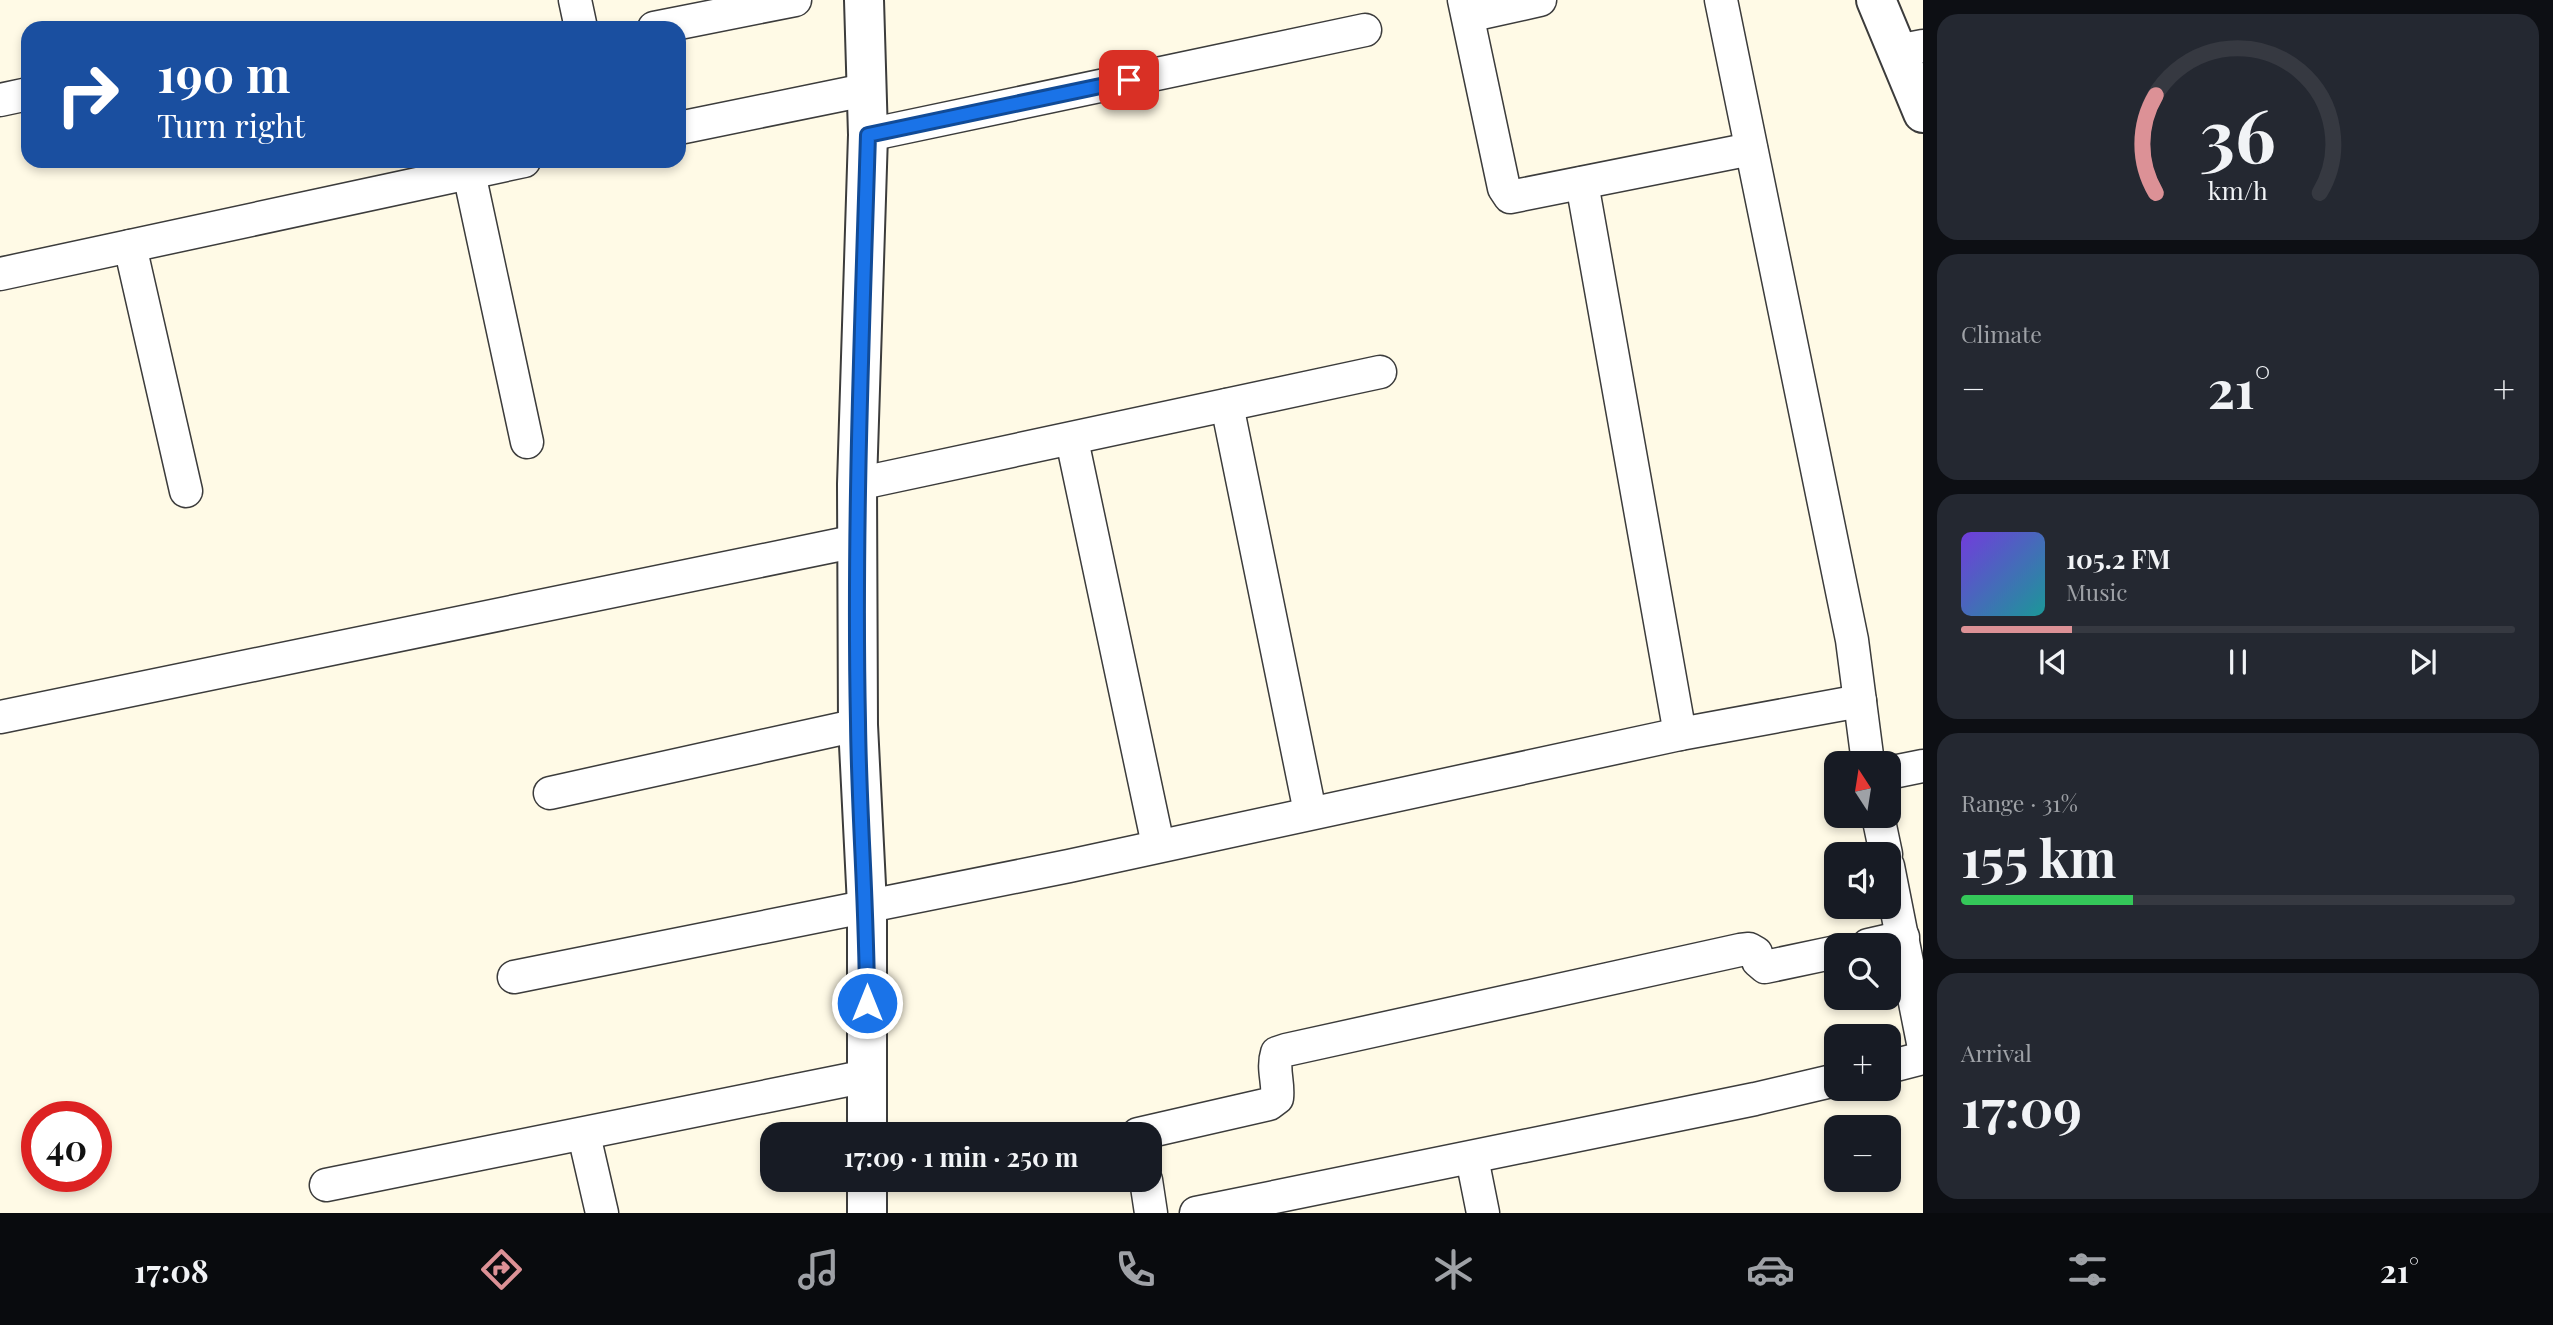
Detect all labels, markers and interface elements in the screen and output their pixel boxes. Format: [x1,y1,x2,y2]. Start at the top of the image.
text: 190 m [157,40,290,105]
icon: right [42,49,133,140]
pin [1099,50,1159,110]
icon: arrive [1110,61,1148,99]
text: 36 [2200,84,2276,181]
text: Turn right [157,103,305,146]
text: km/h [2208,173,2268,206]
text: Climate [1961,318,2042,349]
text: 21° [2208,353,2271,422]
text: − [1961,362,1986,413]
text: + [2493,362,2515,413]
text: 105.2 FM [2066,541,2171,576]
text: Music [2066,576,2127,607]
icon: previous [2034,643,2072,681]
icon: pause [2219,643,2257,681]
icon: next [2404,643,2442,681]
north arrow [1824,751,1900,828]
map controls [1824,751,1901,1192]
text: Range · 31% [1961,787,2078,818]
text: 155 km [1961,822,2116,891]
button: sound [1824,842,1901,919]
button: search [1824,933,1901,1010]
position arrow [830,966,904,1040]
button: + [1824,1024,1901,1101]
text: Arrival [1961,1037,2032,1068]
text: 17:09 [1961,1072,2082,1141]
speed limit sign: 40 [21,1101,112,1192]
button: − [1824,1115,1901,1192]
text: 17:09 · 1 min · 250 m [844,1139,1078,1174]
icon: directions [477,1245,526,1294]
icon: music [794,1245,843,1294]
icon: phone [1111,1245,1160,1294]
icon: climate [1429,1245,1478,1294]
icon: car [1746,1245,1795,1294]
icon: filters [2063,1245,2112,1294]
text: 17:08 [134,1248,209,1291]
text: 21° [2380,1248,2419,1291]

